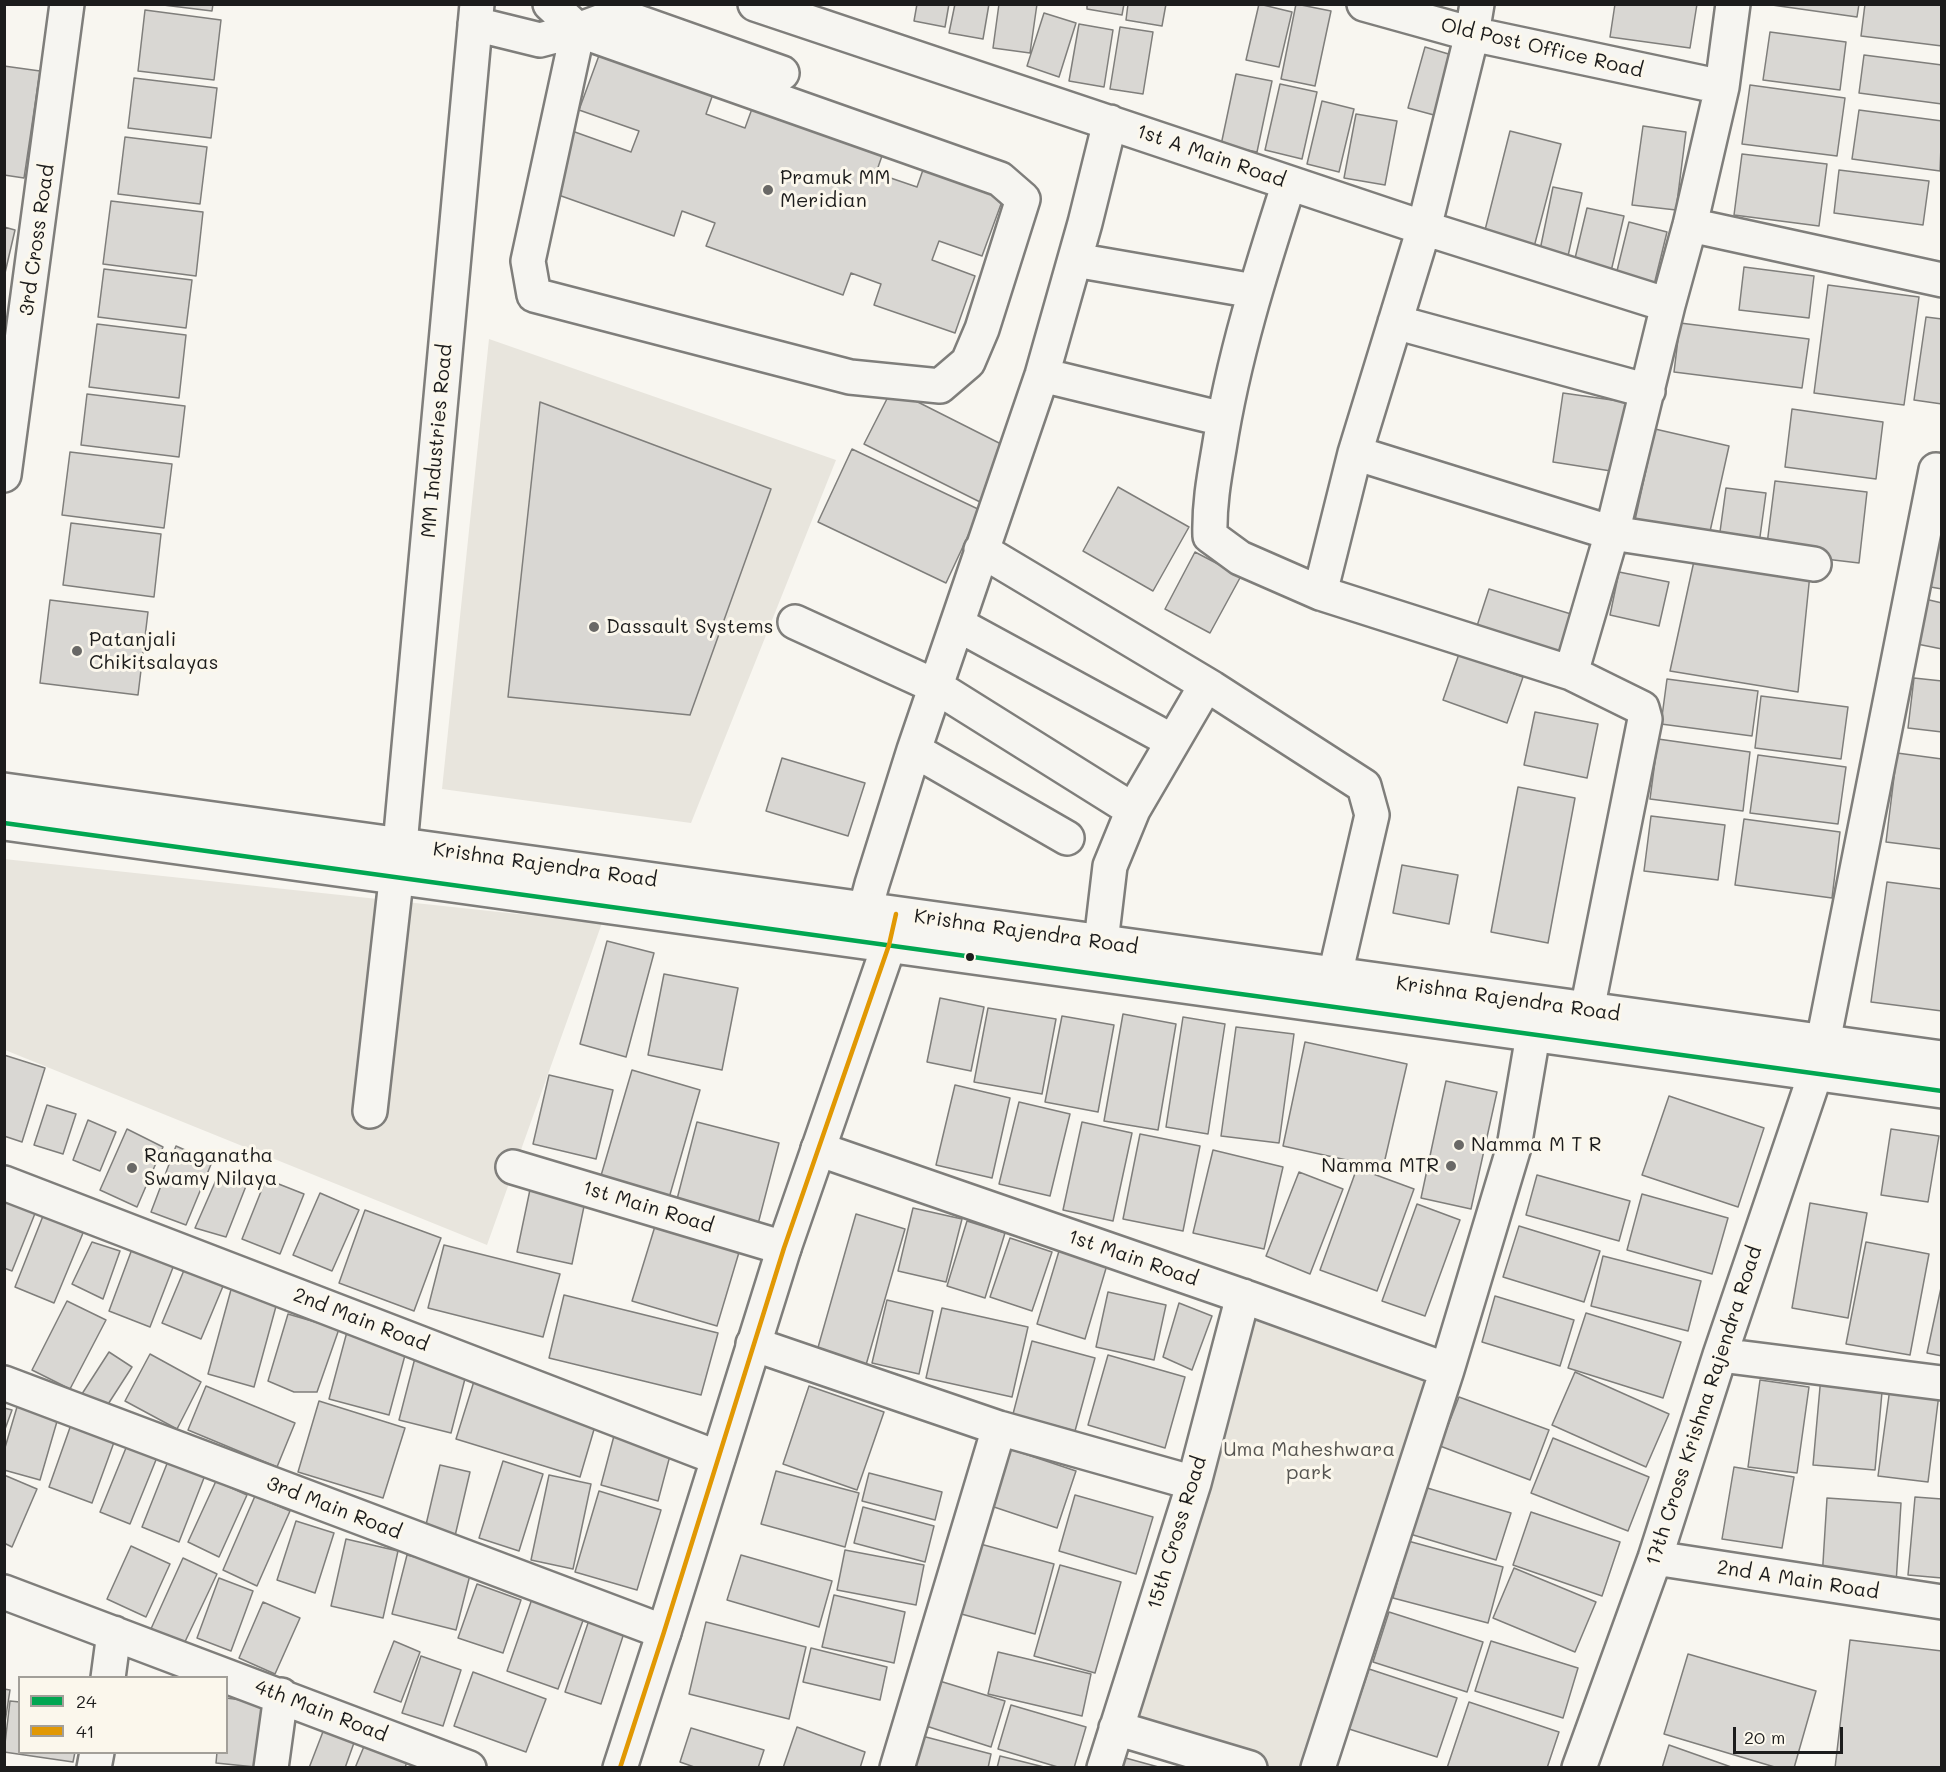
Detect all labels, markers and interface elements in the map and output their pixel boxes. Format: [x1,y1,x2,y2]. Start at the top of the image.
street label: Old Post Office Road [1439,13,1645,83]
street label: 1st A Main Road [1133,119,1289,193]
street label: 3rd Cross Road [14,163,60,317]
place label: Pramuk MM Meridian [780,166,890,213]
marker: Pramuk MM Meridian [761,183,775,197]
street label: MM Industries Road [417,343,457,539]
place label: Dassault Systems [606,615,774,639]
marker: Dassault Systems [587,620,601,634]
place label: Patanjali Chikitsalayas [89,628,218,675]
marker: Patanjali Chikitsalayas [70,644,84,658]
street label: Krishna Rajendra Road [431,837,659,893]
street label: Krishna Rajendra Road [912,904,1140,960]
unlabelled marker [964,951,976,963]
street label: Krishna Rajendra Road [1394,971,1622,1027]
place label: Namma M T R [1471,1133,1602,1157]
marker: Namma M T R [1452,1138,1466,1152]
place label: Ranaganatha Swamy Nilaya [144,1144,277,1191]
place label: Namma MTR [1321,1154,1439,1178]
marker: Namma MTR [1444,1159,1458,1173]
marker: Ranaganatha Swamy Nilaya [125,1161,139,1175]
street label: 1st Main Road [580,1176,716,1238]
street label: 1st Main Road [1065,1225,1201,1291]
street label: 17th Cross Krishna Rajendra Road [1641,1243,1767,1569]
street label: 2nd Main Road [290,1283,432,1357]
park label: Uma Maheshwara park [1223,1438,1395,1485]
street label: 15th Cross Road [1142,1454,1212,1612]
street label: 3rd Main Road [263,1471,405,1545]
street label: 2nd A Main Road [1715,1555,1881,1605]
street label: 4th Main Road [251,1675,391,1747]
legend [18,1676,228,1754]
text: 24 [76,1689,97,1713]
scale bar [1736,1715,1846,1753]
text: 41 [76,1719,95,1743]
text: 20 m [1744,1725,1785,1749]

